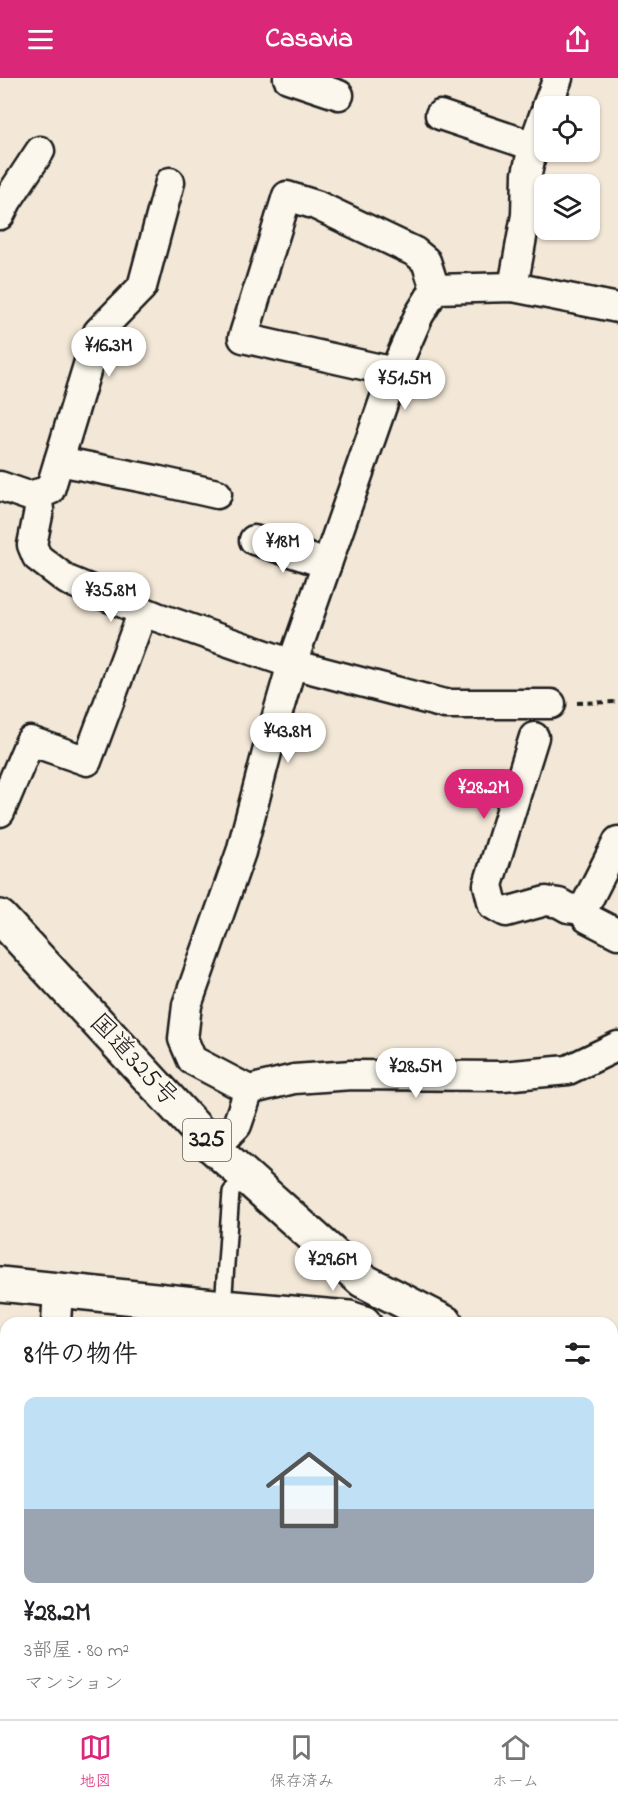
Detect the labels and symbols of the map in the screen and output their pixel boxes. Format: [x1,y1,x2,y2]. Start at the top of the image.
pin: ¥16.3M [60,327,158,378]
pin: ¥51.5M [356,360,454,411]
pin: ¥18M [247,523,319,574]
pin: ¥35.8M [62,572,160,623]
pin: ¥43.8M [239,713,337,764]
pin: ¥28.2M [435,769,533,820]
street label: 国道325号 [79,1005,187,1117]
pin: ¥28.5M [367,1048,465,1099]
road number: 325 [183,1119,231,1161]
pin: ¥29.6M [284,1241,382,1292]

